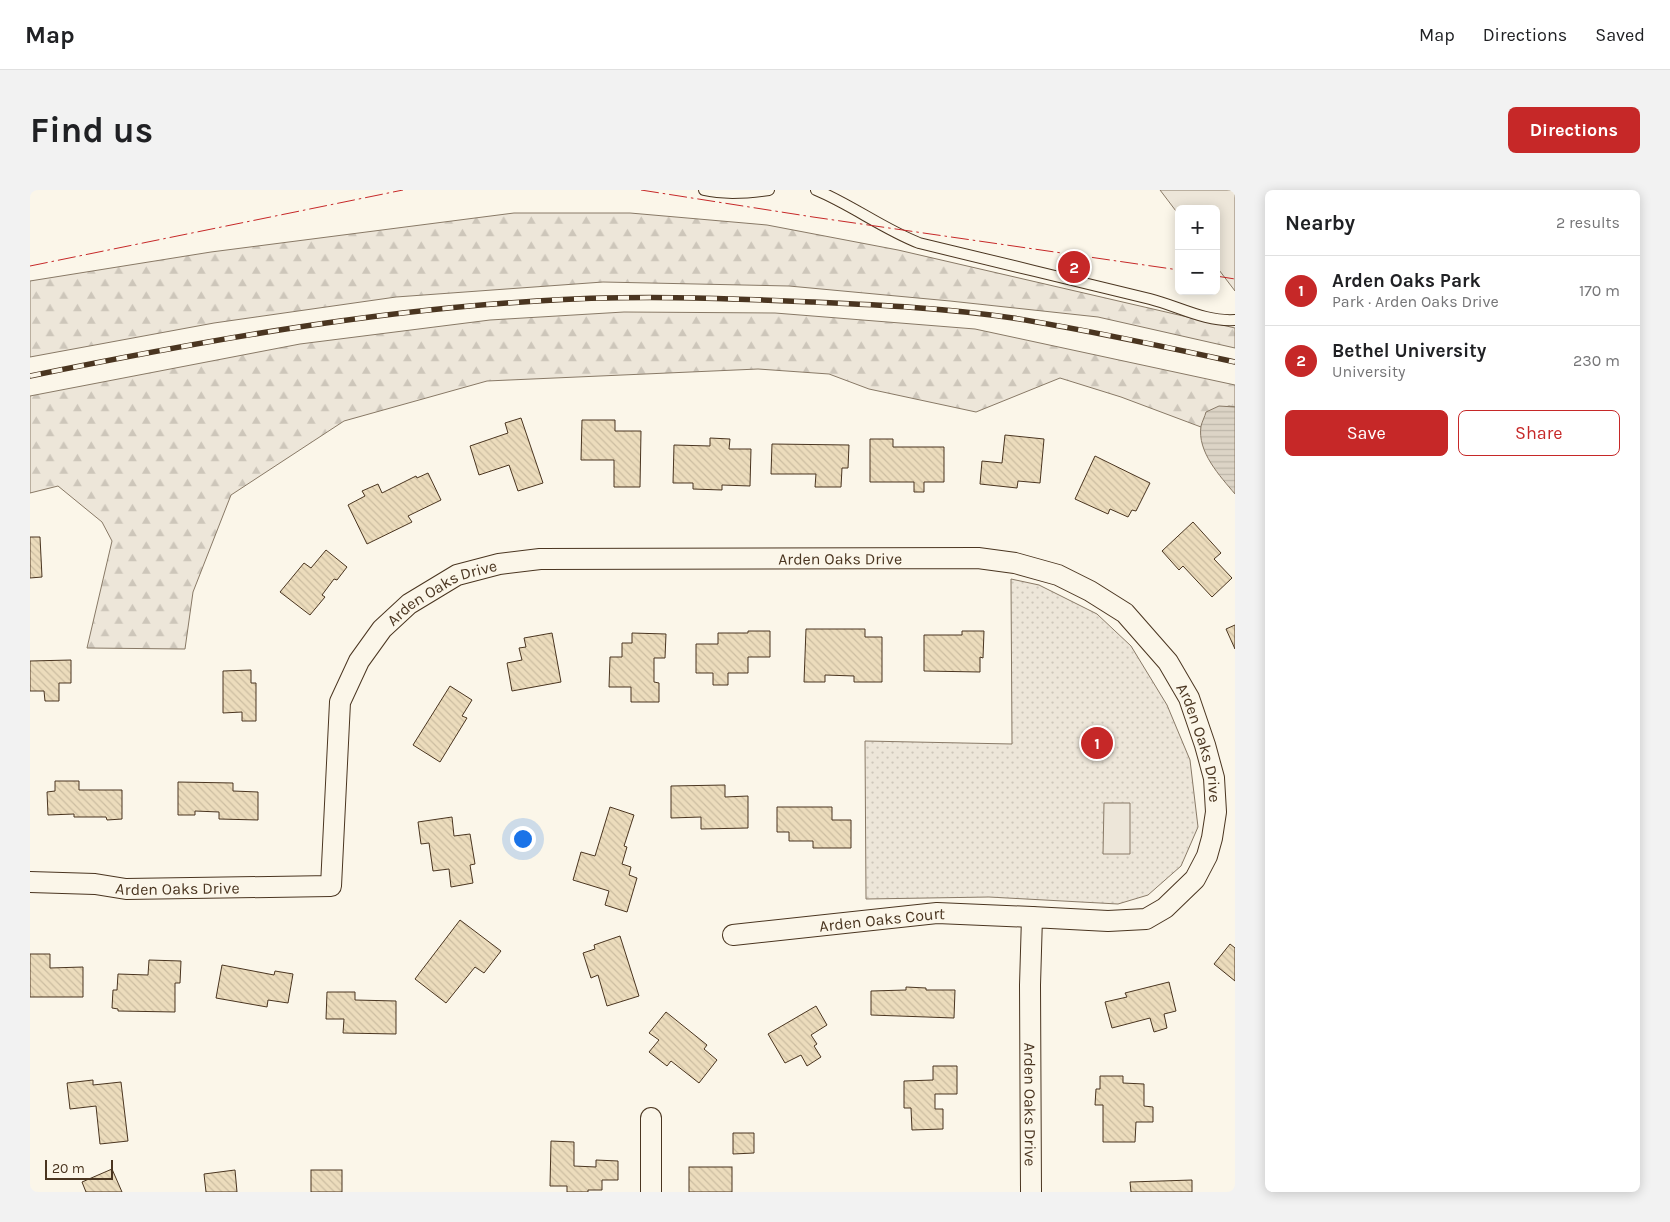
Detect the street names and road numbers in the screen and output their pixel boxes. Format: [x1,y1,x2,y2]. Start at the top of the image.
street label: Arden Oaks Drive [778,549,902,568]
street label: Arden Oaks Drive [383,555,499,629]
street label: Arden Oaks Drive [1173,680,1225,803]
street label: Arden Oaks Drive [114,878,240,899]
street label: Arden Oaks Court [818,903,946,935]
street label: Arden Oaks Drive [1021,1042,1040,1166]

